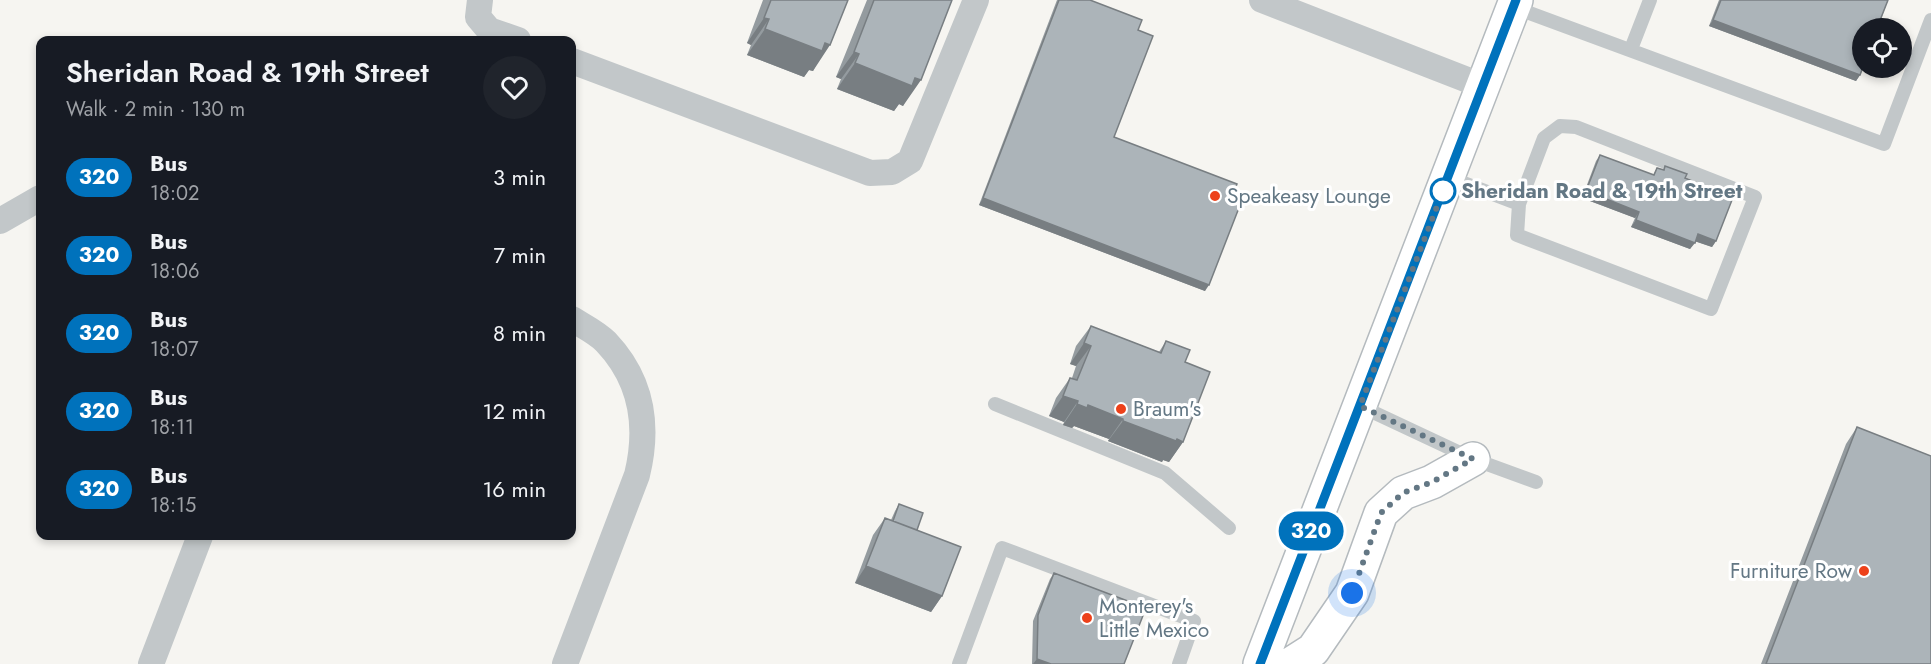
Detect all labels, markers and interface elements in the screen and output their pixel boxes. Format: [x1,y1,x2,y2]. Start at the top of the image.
map controls [1852,18,1912,78]
button: locate [1852,18,1912,78]
text: Sheridan Road & 19th Street [66,52,429,93]
button: heart [483,56,546,119]
text: Walk · 2 min · 130 m [66,95,245,124]
text: Bus [150,147,187,179]
text: 3 min [493,161,546,193]
text: 320 [79,162,119,192]
place label: Sheridan Road & 19th Street [1461,176,1743,206]
marker: Sheridan Road & 19th Street [1430,178,1456,204]
text: 18:02 [150,179,199,208]
place label: Speakeasy Lounge [1227,181,1391,211]
marker: Speakeasy Lounge [1208,189,1222,203]
text: Bus [150,225,187,257]
text: 7 min [493,239,546,271]
text: 320 [79,240,119,270]
text: 18:06 [150,257,199,286]
text: Bus [150,303,187,335]
text: 8 min [493,317,546,349]
text: 320 [79,318,119,348]
text: 18:07 [150,335,198,364]
text: Bus [150,381,187,413]
place label: Braum's [1133,394,1201,424]
text: 12 min [483,395,546,427]
text: 320 [79,396,119,426]
marker: Braum's [1114,402,1128,416]
text: 18:11 [150,413,194,442]
text: Bus [150,459,187,491]
text: 16 min [482,473,546,505]
text: 320 [79,474,119,504]
text: 18:15 [150,491,196,520]
line badge: 320 [1276,512,1346,550]
text: 320 [1291,516,1331,546]
place label: Furniture Row [1730,556,1853,586]
marker: Furniture Row [1857,564,1871,578]
your location [1337,578,1367,608]
place label: Monterey's Little Mexico [1099,591,1209,645]
marker: Monterey's Little Mexico [1080,611,1094,625]

